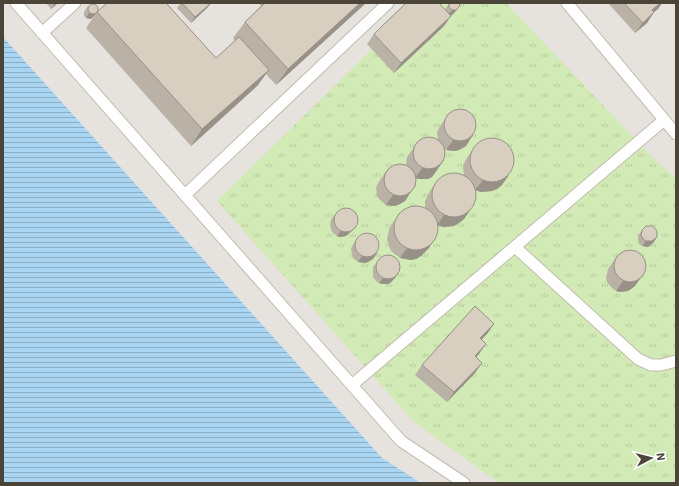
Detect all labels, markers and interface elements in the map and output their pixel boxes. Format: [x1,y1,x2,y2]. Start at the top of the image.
north arrow [631,438,671,478]
text: N [653,452,668,462]

